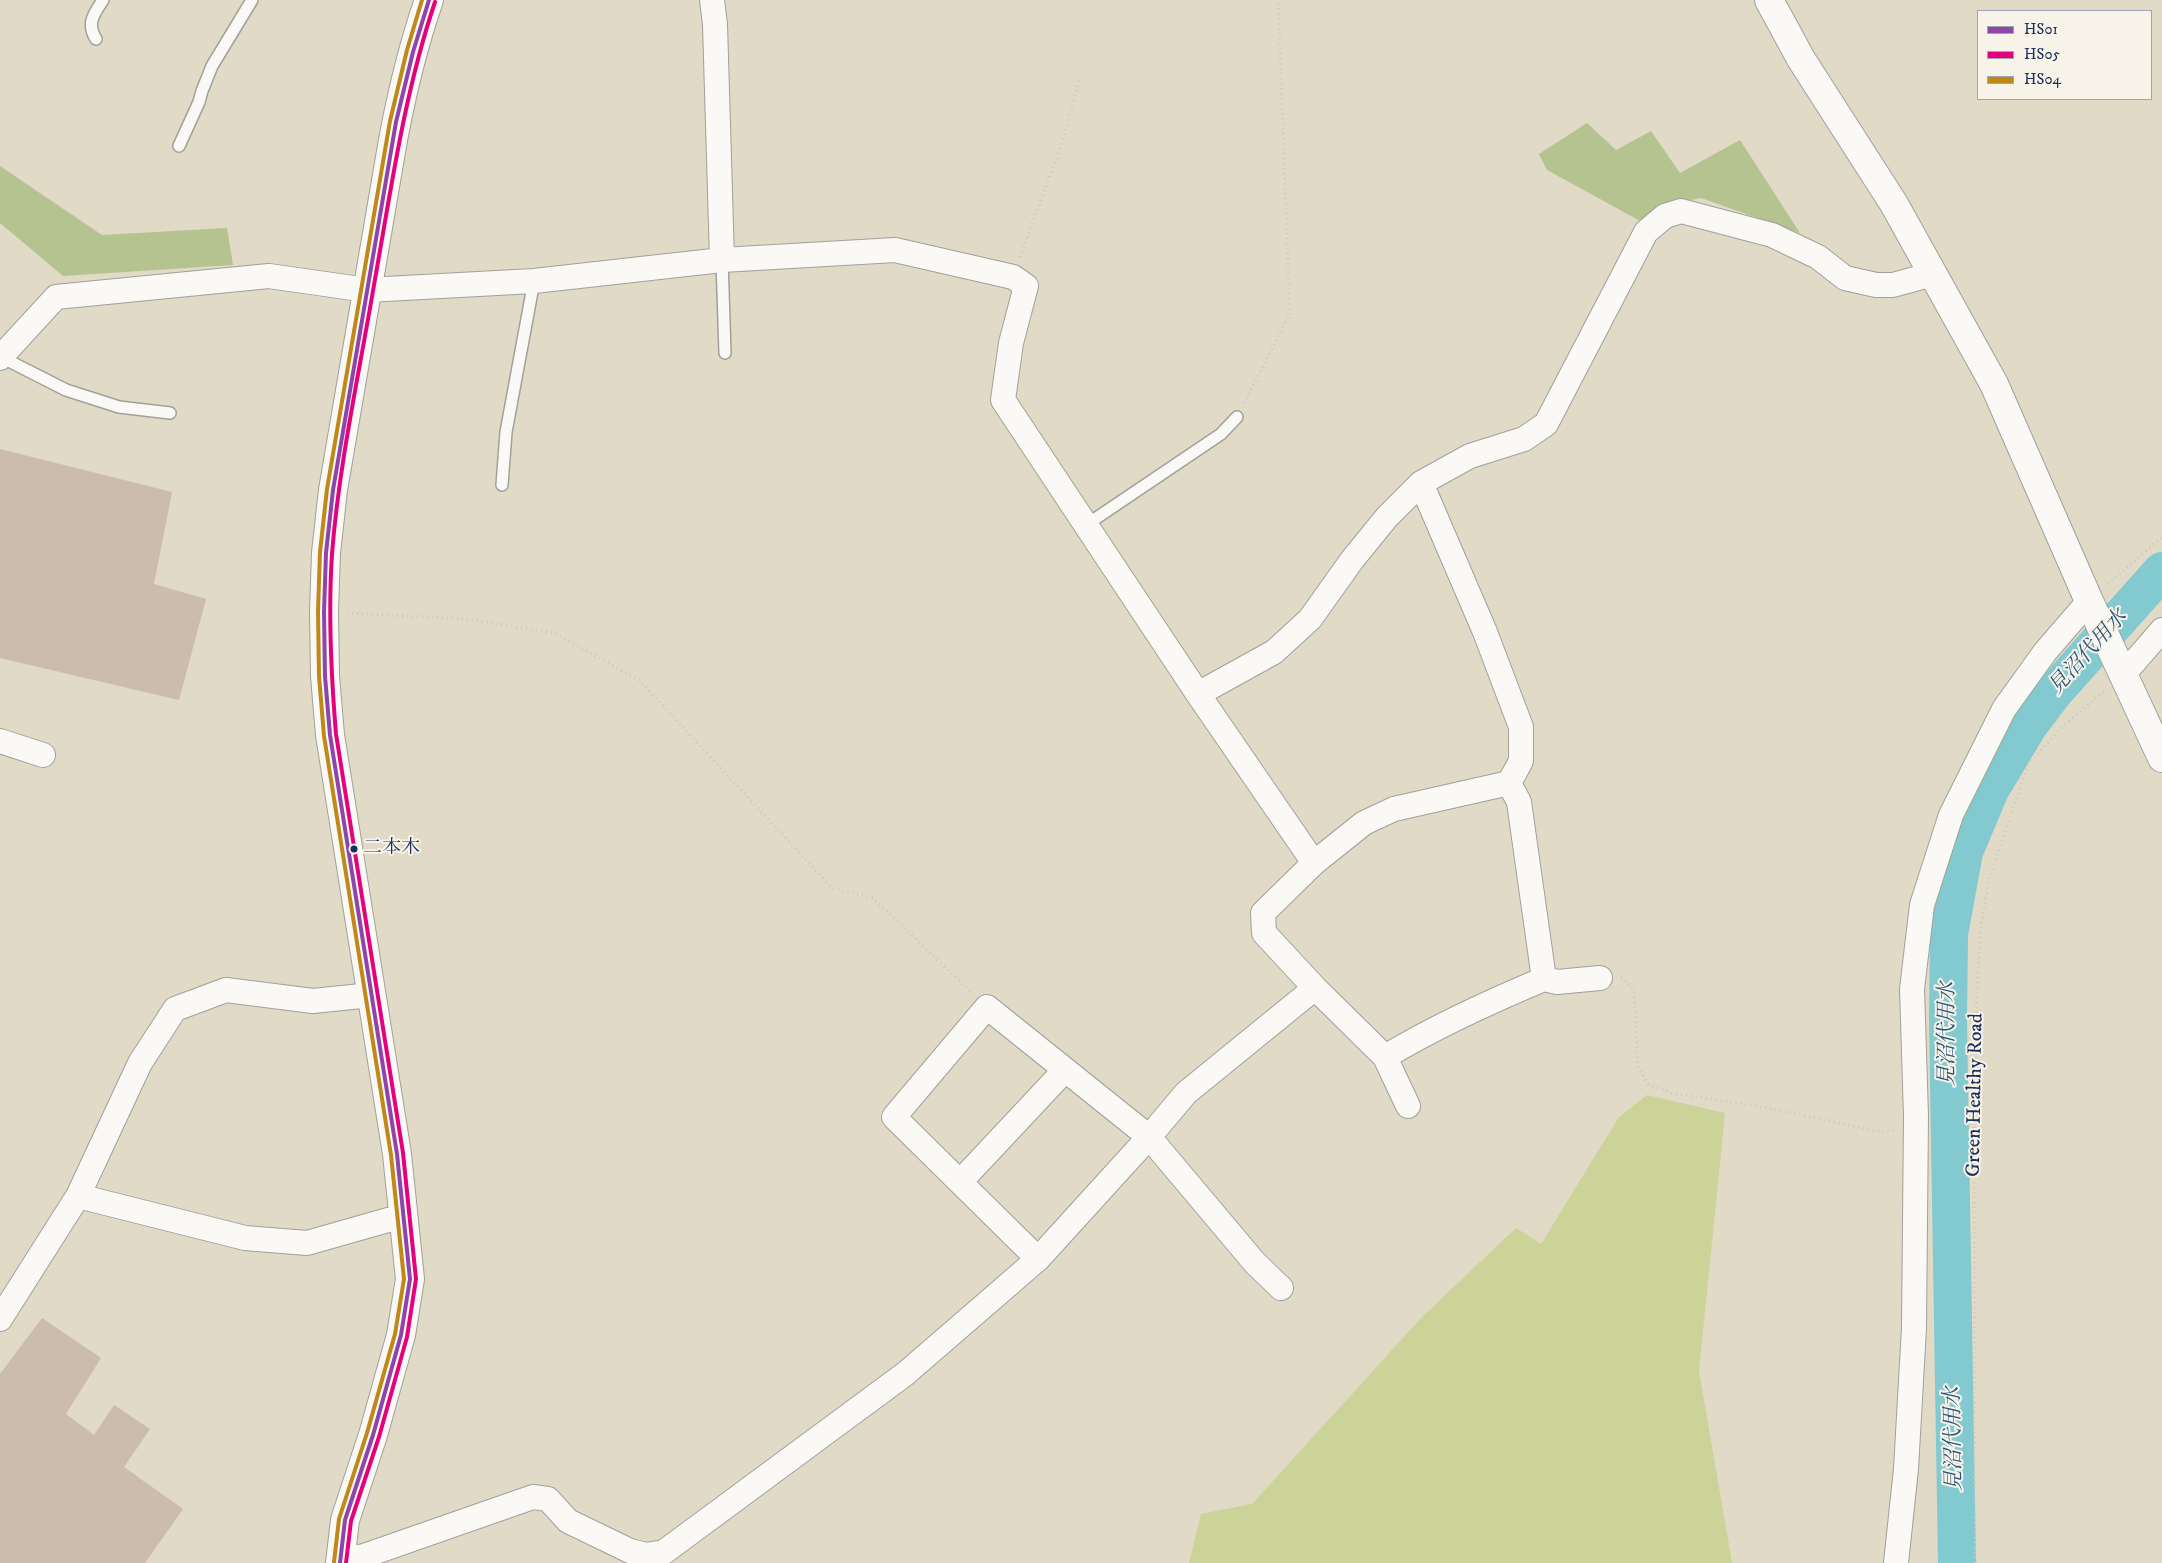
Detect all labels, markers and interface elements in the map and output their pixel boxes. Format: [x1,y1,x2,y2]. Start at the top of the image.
legend [1977,10,2152,100]
text: HS01 [2024,20,2058,39]
text: HS05 [2024,45,2060,64]
text: HS04 [2024,70,2061,89]
water label: 見沼代用水 [2045,606,2133,700]
place label: 二本木 [363,838,420,860]
marker: 二本木 [349,844,359,854]
water label: 見沼代用水 [1936,982,1962,1086]
street label: Green Healthy Road [1963,1013,1989,1177]
water label: 見沼代用水 [1941,1386,1969,1492]

